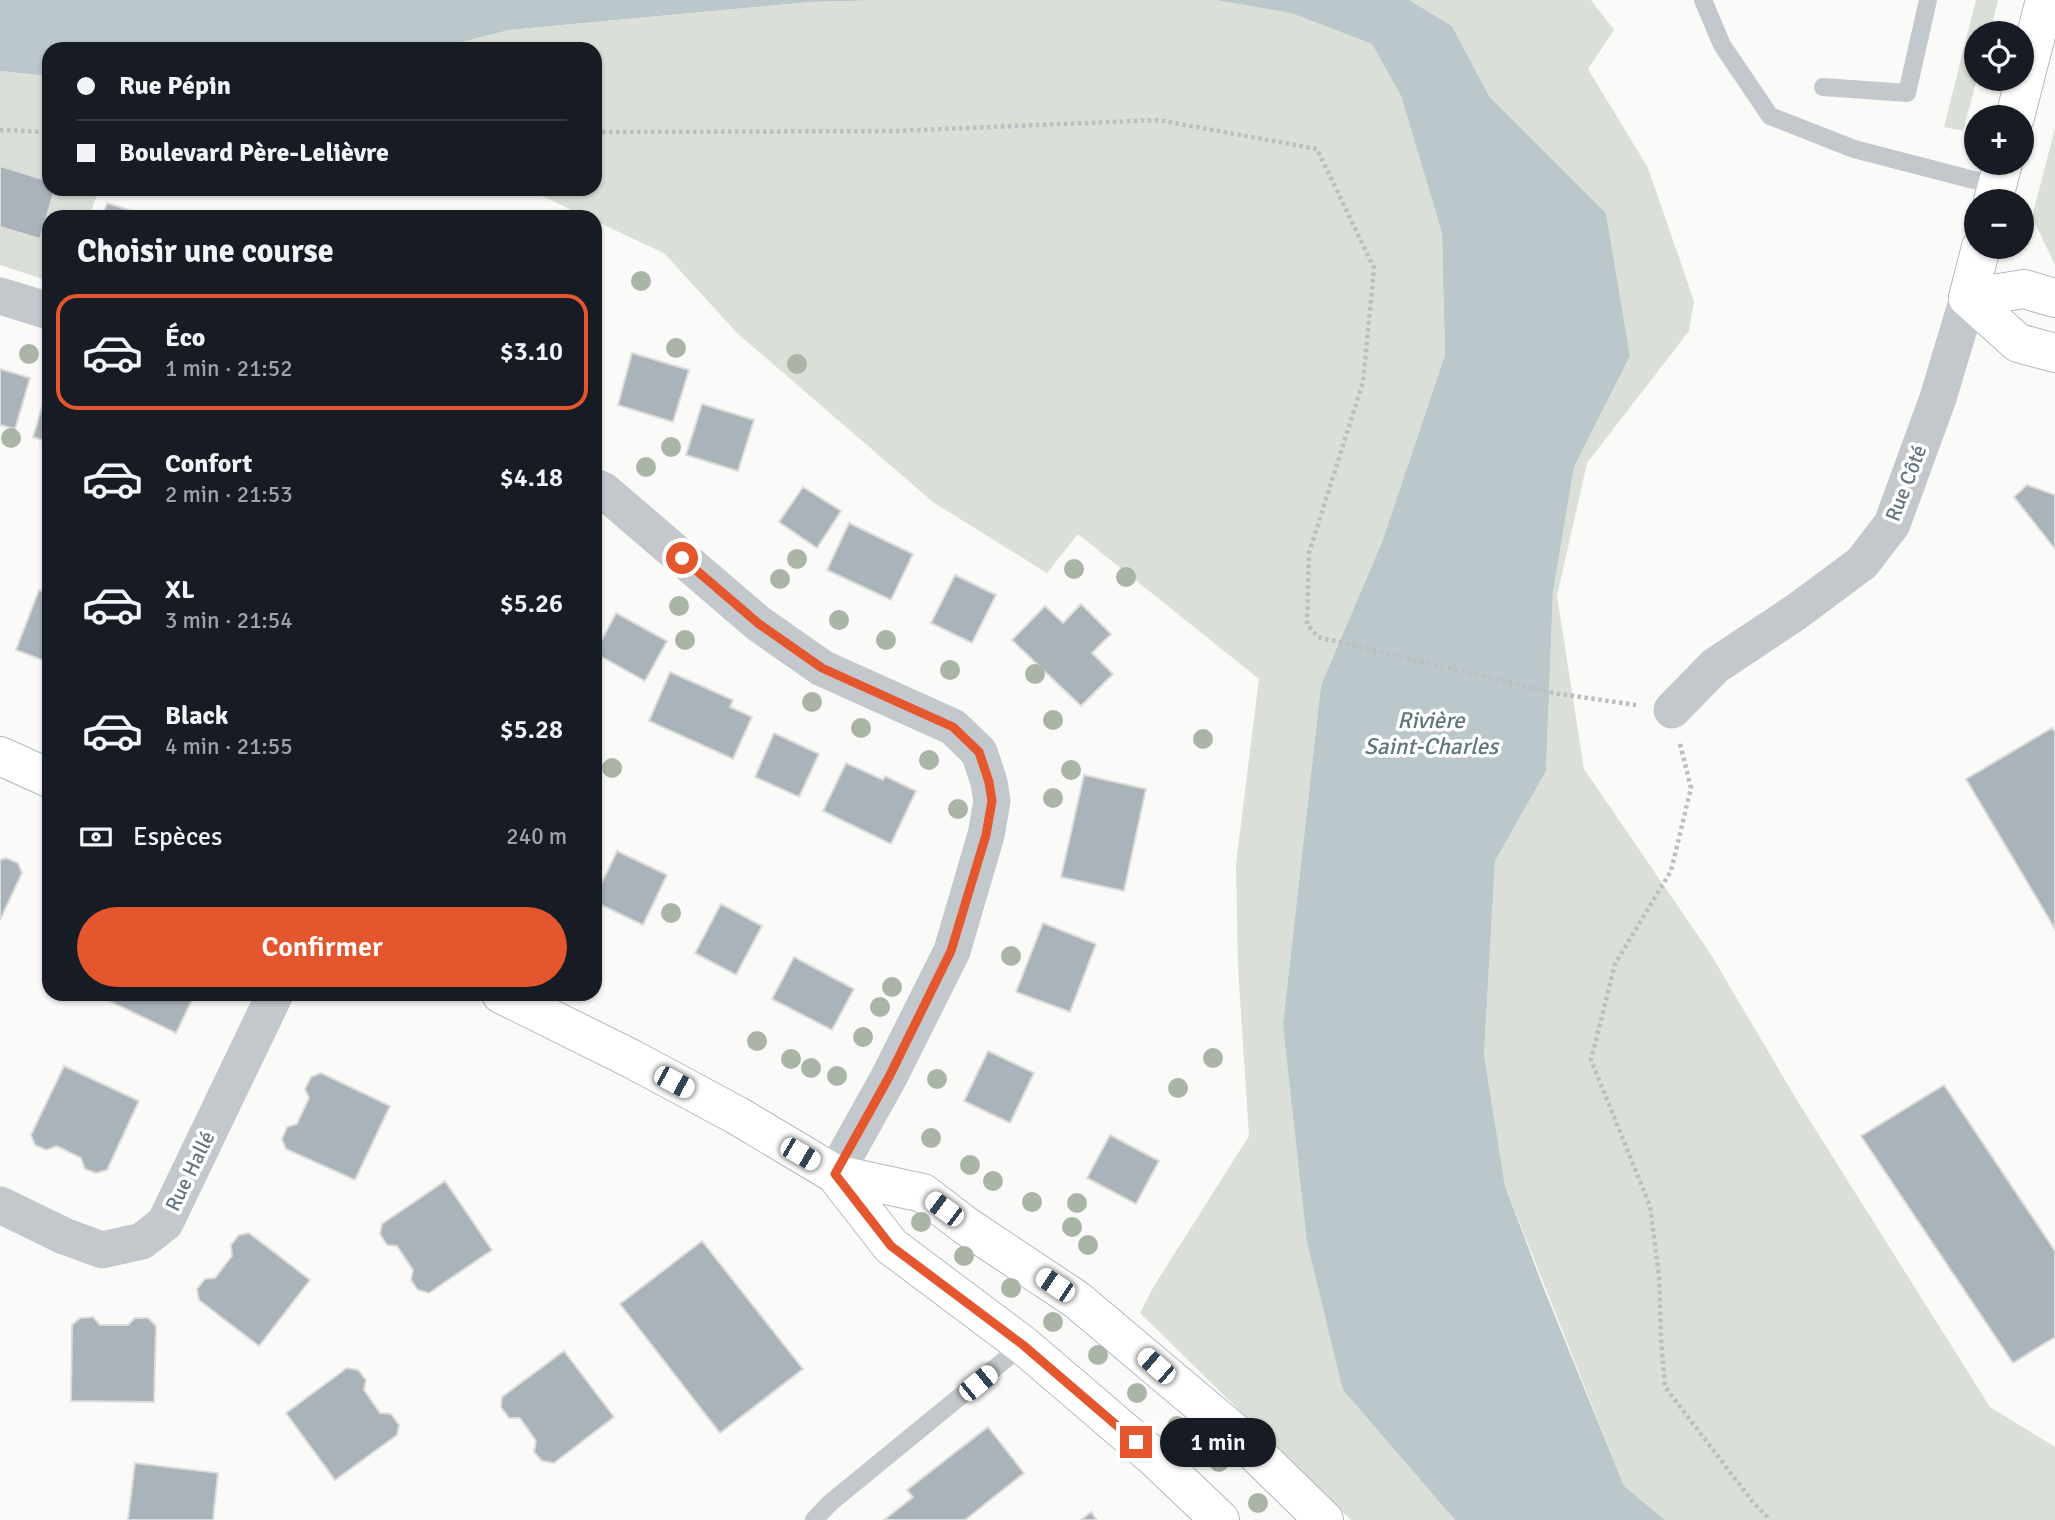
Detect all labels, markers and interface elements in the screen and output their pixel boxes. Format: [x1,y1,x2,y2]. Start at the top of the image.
map controls [1964,21,2034,259]
button: locate [1964,21,2034,91]
text: Rue Pépin [119,70,231,102]
button: + [1964,105,2034,175]
text: Boulevard Père-Lelièvre [119,137,389,169]
button: − [1964,189,2034,259]
text: Choisir une course [77,232,334,271]
icon: car [81,321,144,384]
text: Éco [165,322,205,354]
text: $3.10 [500,336,563,368]
text: 1 min · 21:52 [165,354,293,383]
street label: Rue Côté [1880,441,1932,525]
icon: car [81,447,144,510]
text: Confort [165,448,252,480]
text: $4.18 [500,462,563,494]
text: 2 min · 21:53 [165,480,293,509]
route start [666,542,698,574]
icon: car [81,573,144,636]
text: XL [165,574,195,606]
text: $5.26 [500,588,563,620]
text: 3 min · 21:54 [165,606,293,635]
icon: car [81,699,144,762]
text: Black [165,700,228,732]
water label: Rivière Saint-Charles [1364,706,1500,761]
text: $5.28 [500,714,563,746]
text: 4 min · 21:55 [165,732,293,761]
icon: cash [77,818,115,856]
text: Espèces [133,821,222,853]
text: 240 m [506,822,567,851]
button: Confirmer [77,907,567,987]
car [651,1063,698,1101]
street label: Rue Hallé [159,1127,221,1215]
car [777,1134,824,1174]
car [921,1188,968,1230]
car [1032,1265,1079,1305]
car [1134,1344,1179,1388]
car [956,1362,1001,1404]
callout: 1 min [1160,1418,1276,1466]
route end [1120,1426,1152,1458]
text: 1 min [1190,1428,1246,1457]

